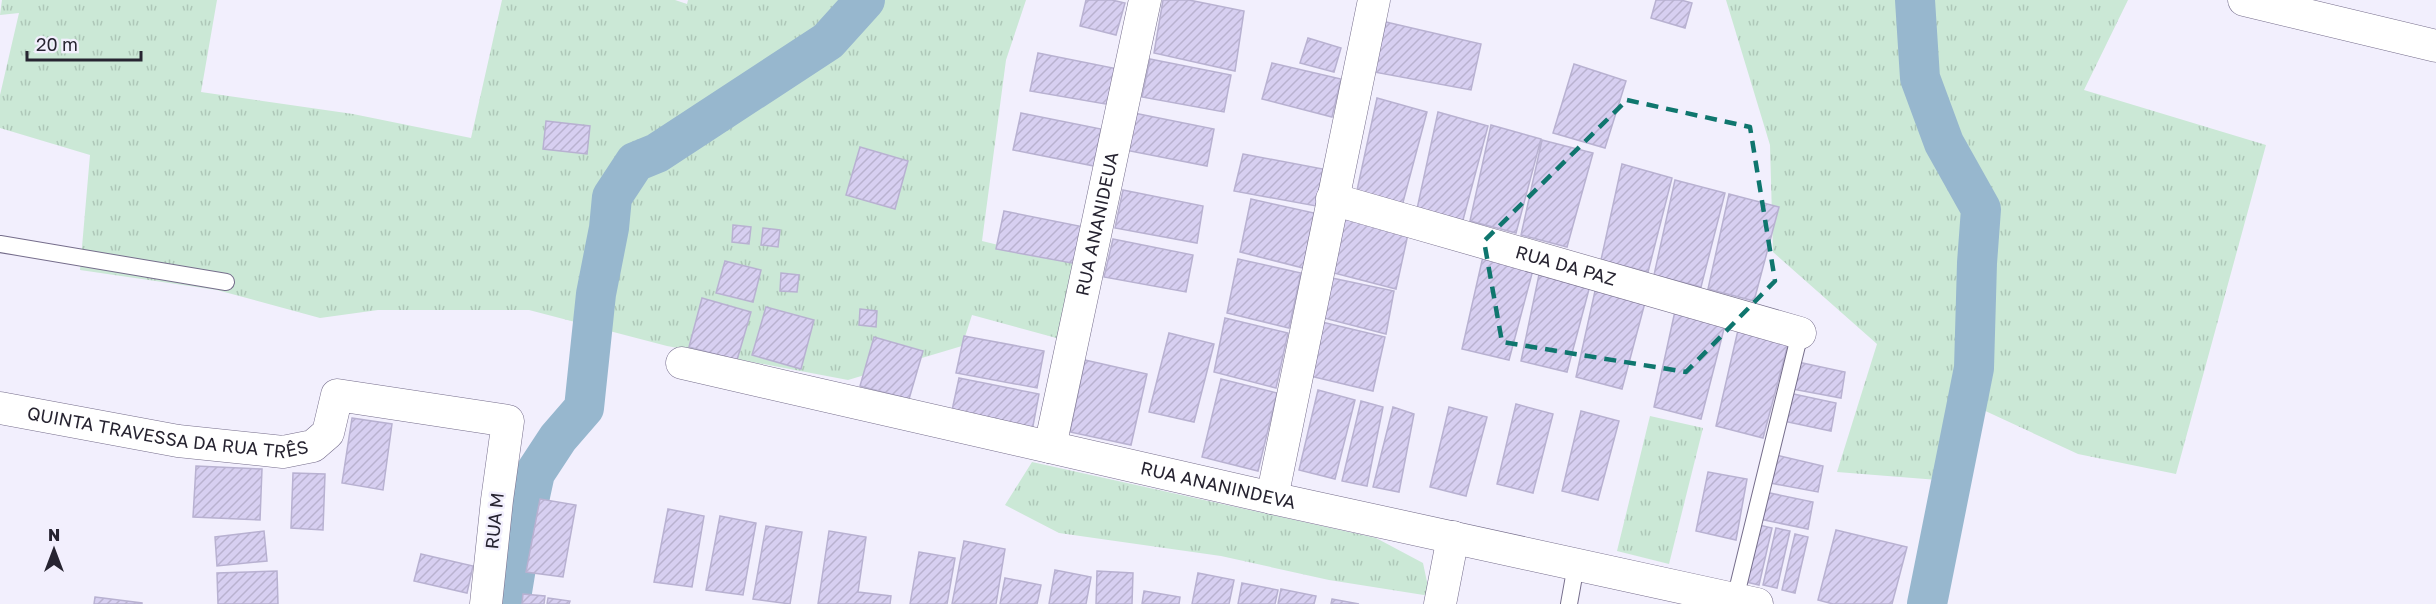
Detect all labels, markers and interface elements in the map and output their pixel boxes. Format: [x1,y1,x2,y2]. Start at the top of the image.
scale bar [27,24,141,62]
text: 20 m [36,33,78,55]
street label: RUA ANANIDEUA [1070,150,1122,298]
street label: RUA DA PAZ [1513,240,1619,290]
street label: QUINTA TRAVESSA DA RUA TRÊS [25,401,310,462]
street label: RUA ANANINDEVA [1139,456,1298,513]
street label: RUA M [480,492,508,550]
north arrow [24,520,84,580]
text: N [48,525,60,545]

